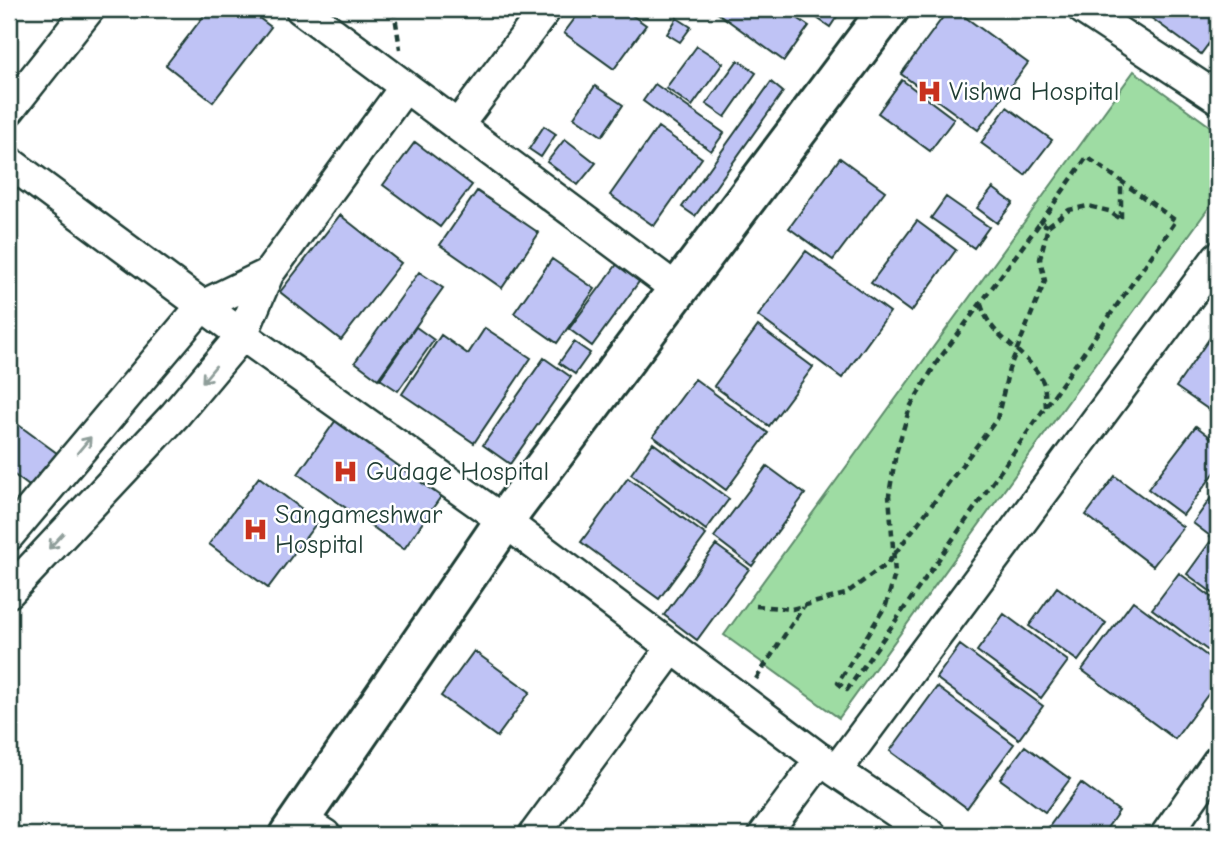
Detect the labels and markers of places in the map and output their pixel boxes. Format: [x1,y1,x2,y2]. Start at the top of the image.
place label: Vishwa Hospital [949,77,1119,107]
hospital icon: Vishwa Hospital [915,78,943,106]
place label: Gudage Hospital [366,457,549,487]
hospital icon: Gudage Hospital [332,458,360,486]
place label: Sangameshwar Hospital [275,500,443,560]
hospital icon: Sangameshwar Hospital [241,516,269,544]

